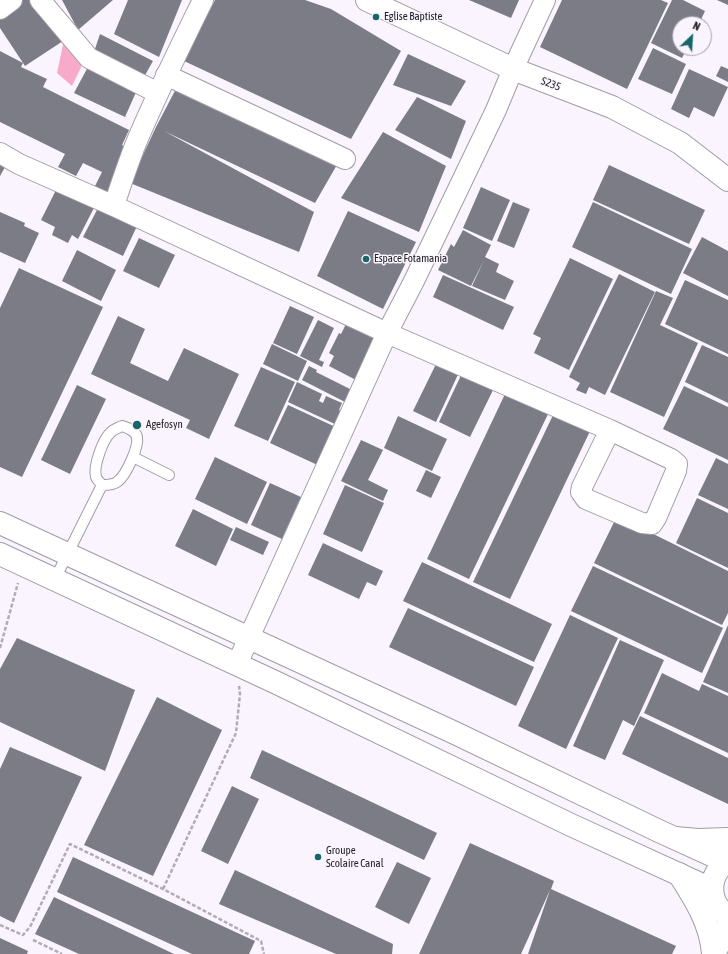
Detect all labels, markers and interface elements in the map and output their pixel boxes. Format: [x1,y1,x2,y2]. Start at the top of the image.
place label: Eglise Baptiste [384,10,442,24]
marker: Eglise Baptiste [371,12,381,22]
north arrow [672,16,712,56]
text: N [691,19,702,33]
street label: S235 [539,74,563,94]
place label: Espace Fotamania [374,252,447,266]
marker: Espace Fotamania [361,254,371,264]
place label: Agefosyn [146,418,183,432]
marker: Agefosyn [131,419,143,431]
place label: Groupe Scolaire Canal [326,844,384,870]
marker: Groupe Scolaire Canal [313,852,323,862]

